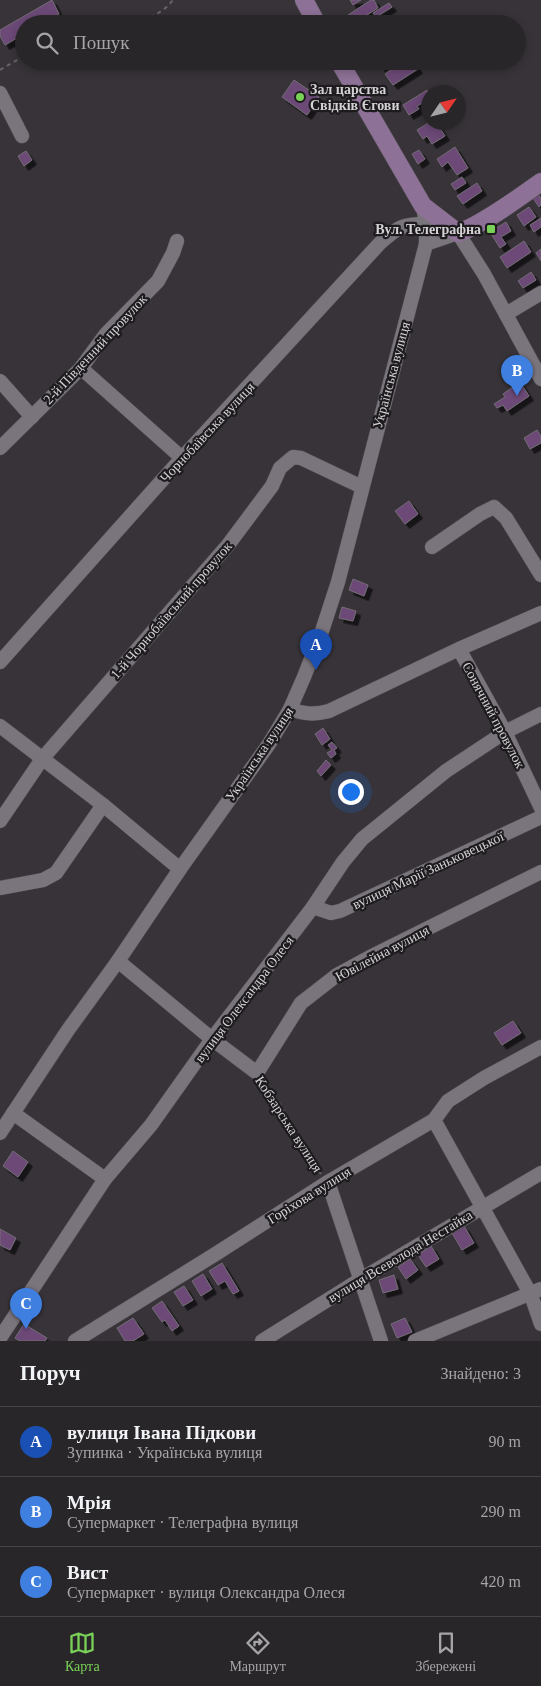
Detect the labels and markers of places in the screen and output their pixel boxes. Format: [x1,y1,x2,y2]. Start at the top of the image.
place label: Зал царства Свідків Єгови [310,82,399,113]
marker: Зал царства Свідків Єгови [294,91,306,103]
place label: Вул. Телеграфна [375,222,481,237]
marker: Вул. Телеграфна [485,223,497,235]
pin: B [501,355,533,396]
pin: A [300,629,332,670]
pin: C [10,1288,42,1329]

